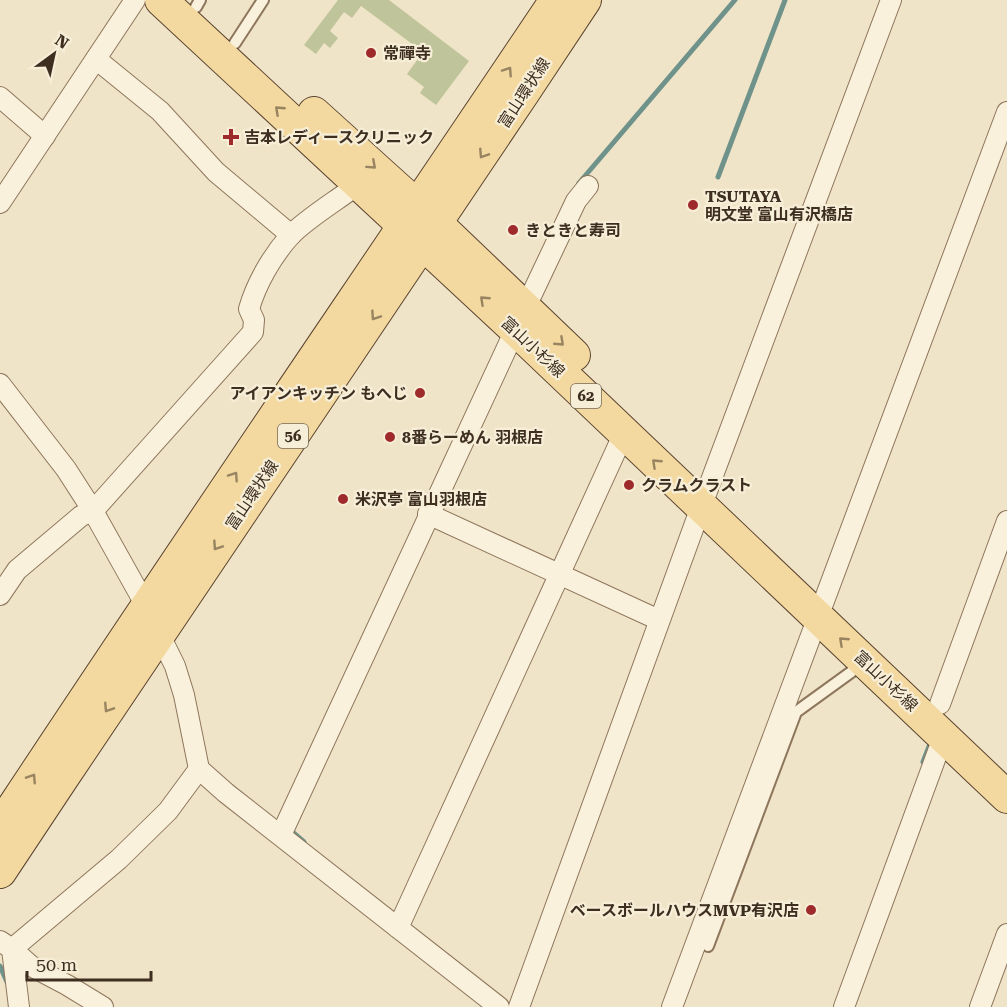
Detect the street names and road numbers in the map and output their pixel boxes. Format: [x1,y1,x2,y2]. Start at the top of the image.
street label: 富山環状線 [494,54,554,132]
street label: 富山小杉線 [497,313,569,381]
road number: 62 [571,384,601,408]
road number: 56 [278,424,308,448]
street label: 富山環状線 [222,457,282,533]
street label: 富山小杉線 [850,647,922,715]

